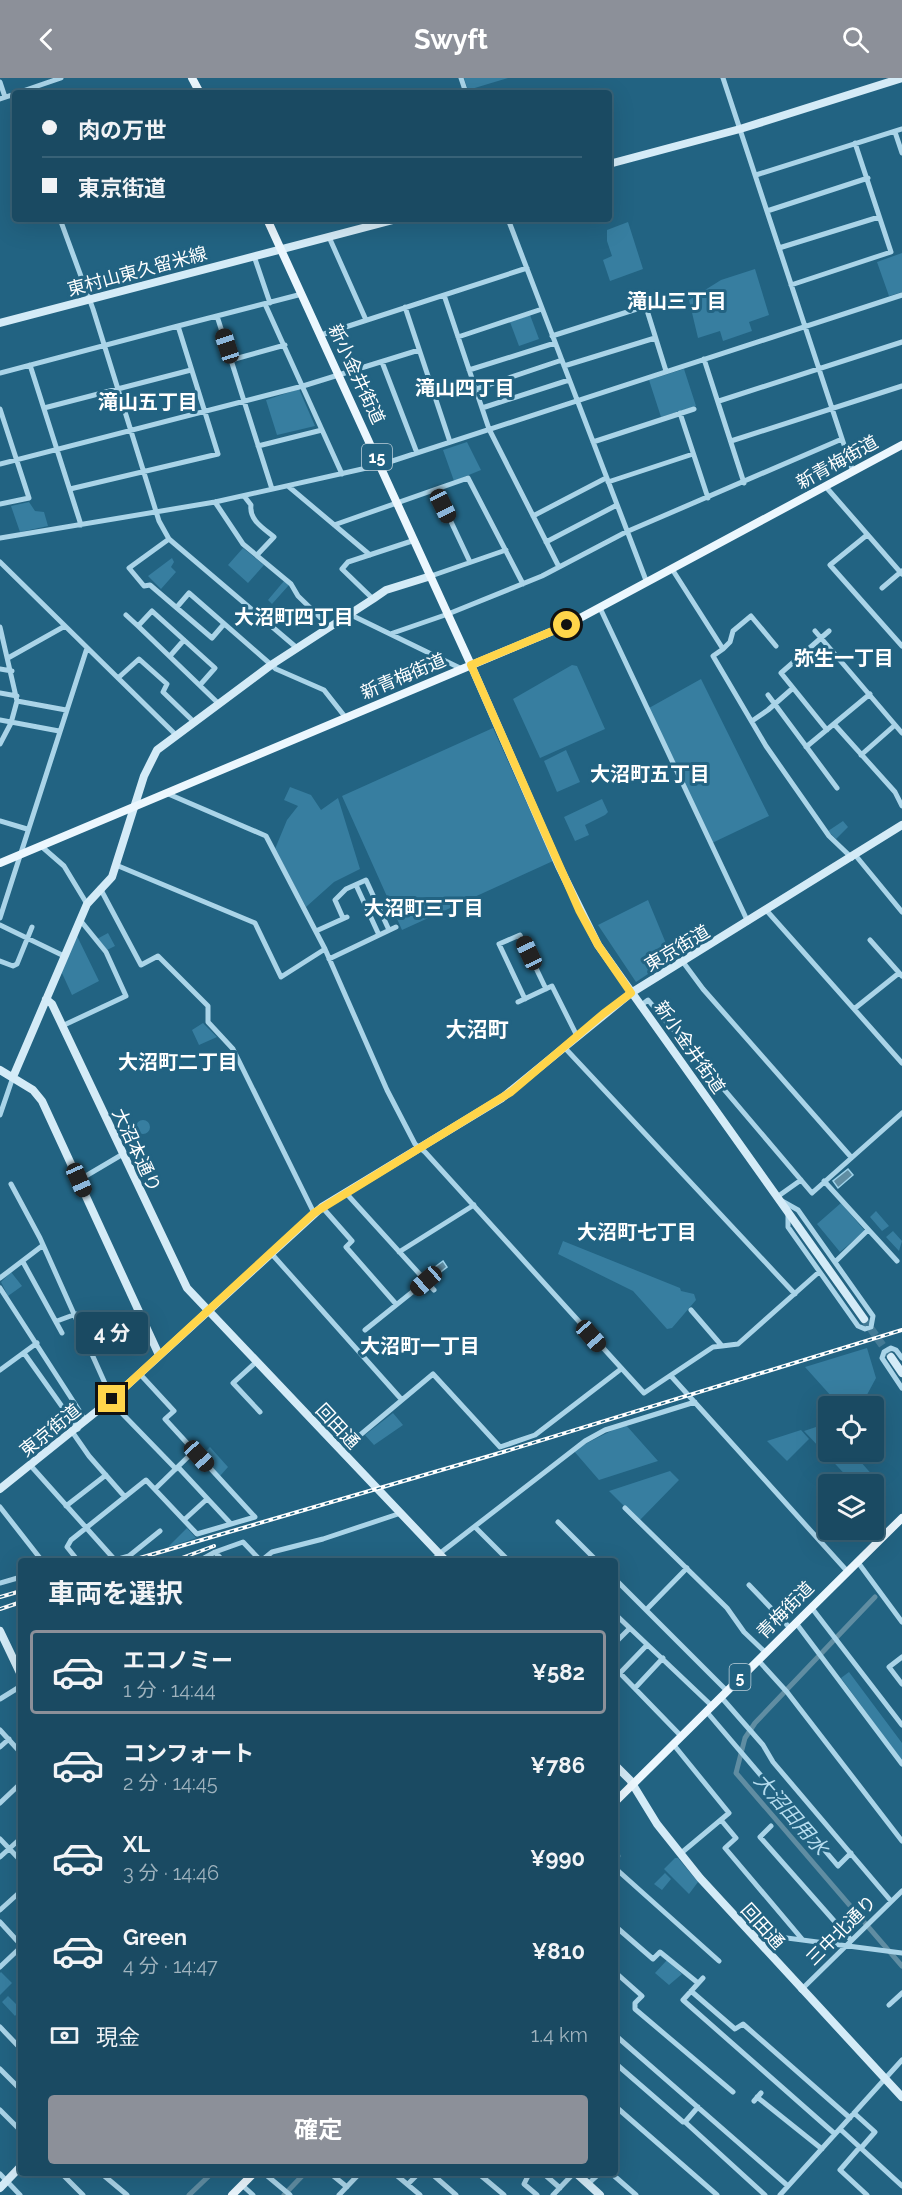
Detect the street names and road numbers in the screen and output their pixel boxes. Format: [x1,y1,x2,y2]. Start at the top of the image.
street label: 東村山東久留米線 [65,242,209,300]
street label: 新小金井街道 [325,321,389,427]
street label: 新青梅街道 [793,431,881,493]
road number: 15 [362,444,392,470]
street label: 新青梅街道 [357,649,449,703]
street label: 東京街道 [641,920,713,976]
street label: 新小金井街道 [650,997,730,1097]
street label: 大沼本通り [108,1105,166,1195]
street label: 東京街道 [15,1399,85,1461]
street label: 回田通 [312,1399,364,1453]
street label: 青梅街道 [752,1577,818,1643]
road number: 5 [730,1664,750,1690]
street label: 三中北通り [802,1891,880,1969]
street label: 回田通 [737,1899,789,1953]

